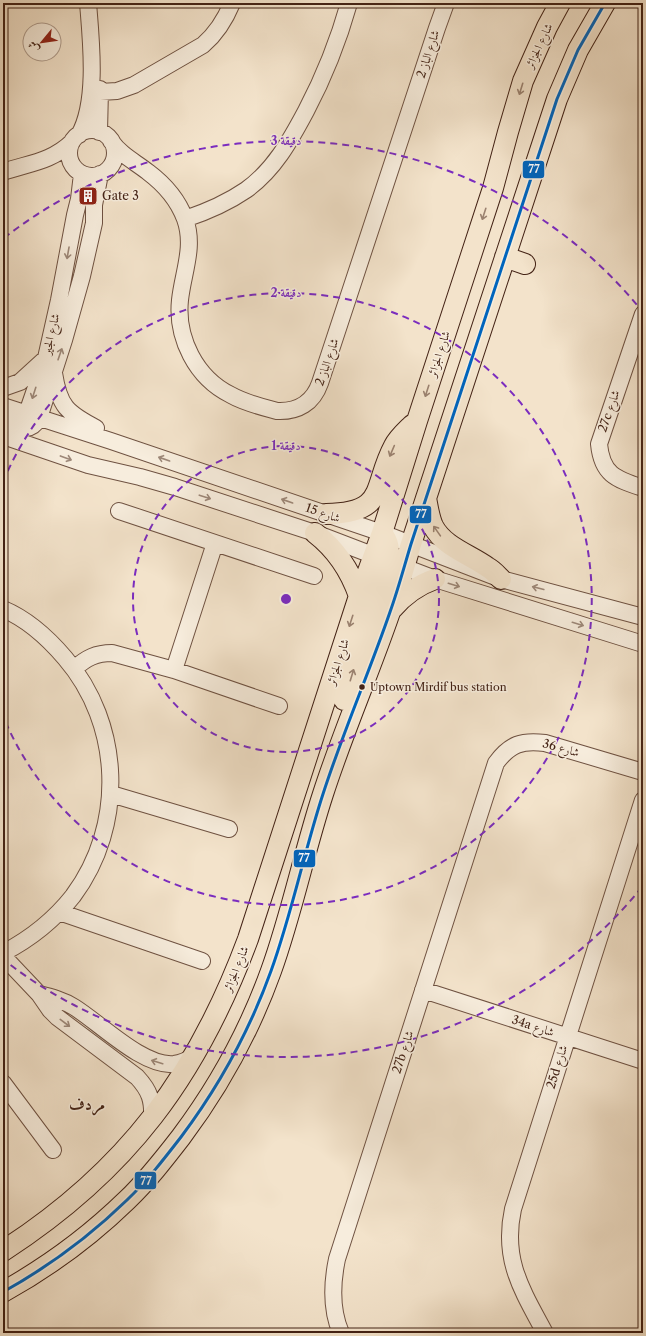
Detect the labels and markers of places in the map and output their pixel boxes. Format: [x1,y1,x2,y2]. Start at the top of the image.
building icon: Gate 3 [77,185,99,207]
place label: Gate 3 [102,188,139,203]
centre of rings [279,592,293,606]
place label: Uptown Mirdif bus station [370,680,507,694]
marker: Uptown Mirdif bus station [357,682,367,692]

